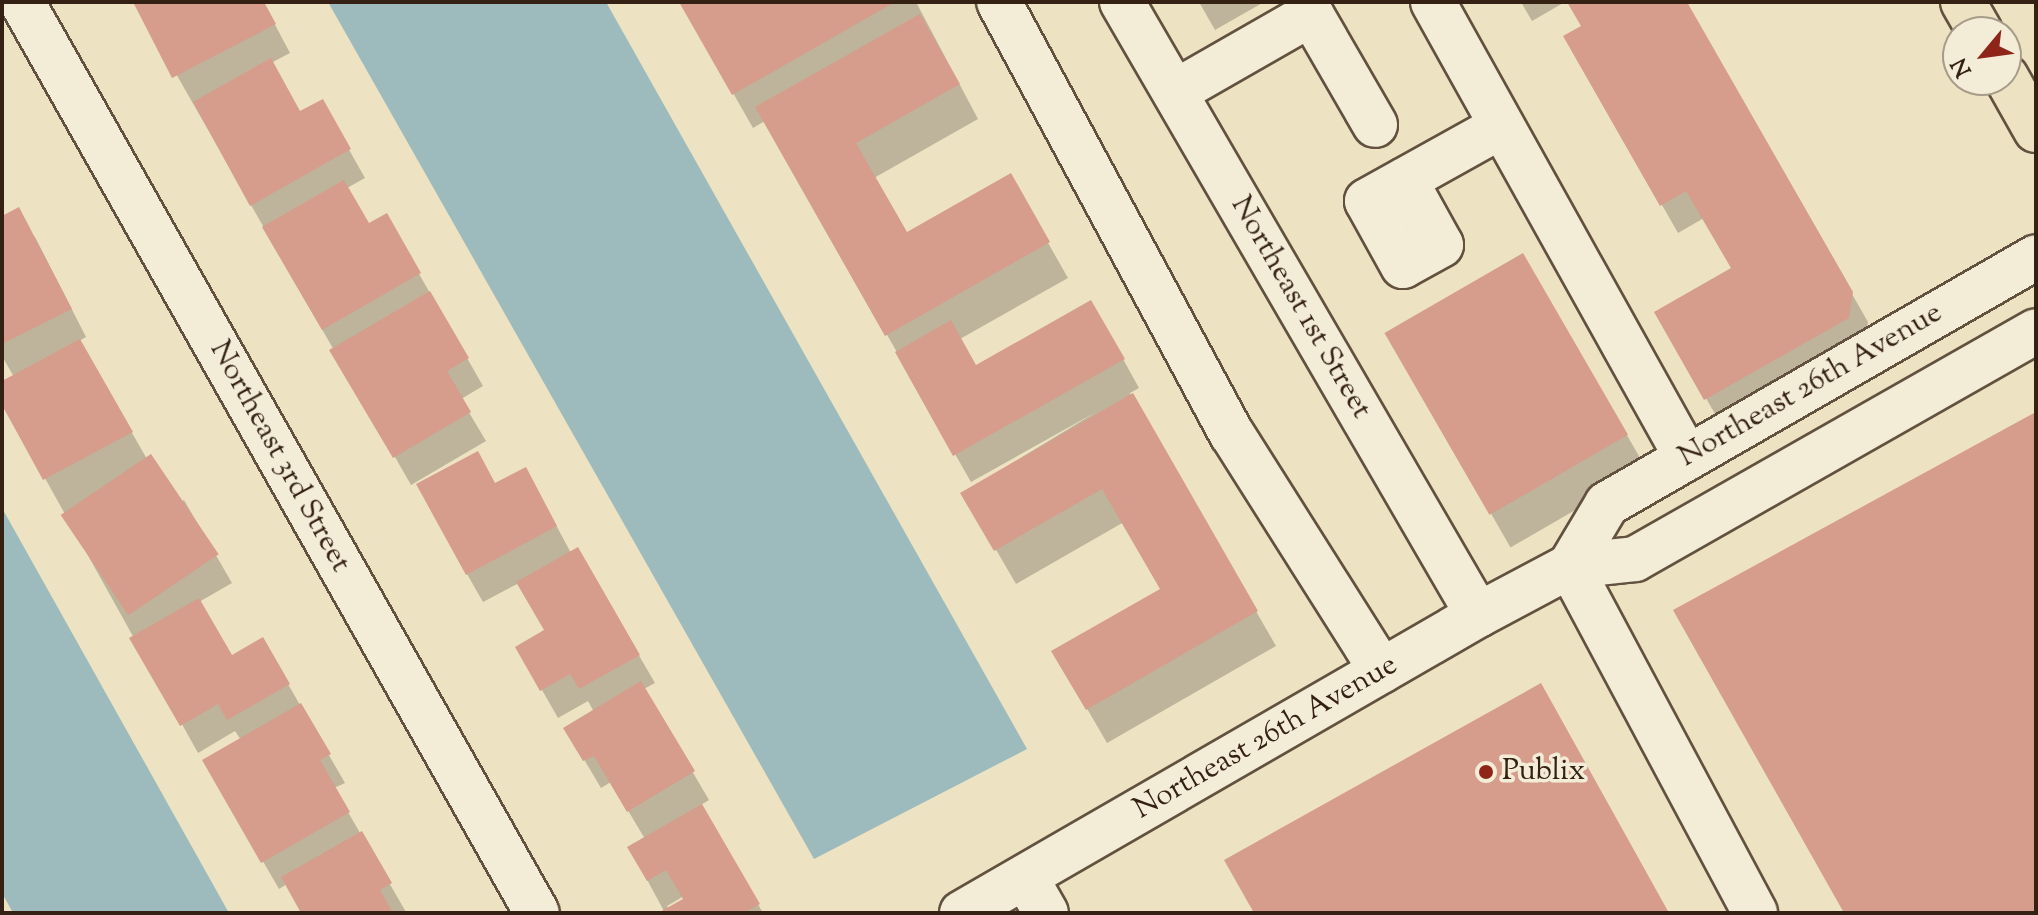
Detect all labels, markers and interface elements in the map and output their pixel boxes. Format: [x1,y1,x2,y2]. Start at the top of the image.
north arrow [1942,16,2022,96]
text: N [1945,51,1981,82]
street label: Northeast 1st Street [1222,190,1378,426]
street label: Northeast 26th Avenue [1673,296,1949,476]
street label: Northeast 3rd Street [200,335,358,579]
street label: Northeast 26th Avenue [1128,648,1404,828]
place label: Publix [1502,754,1585,790]
marker: Publix [1477,763,1495,781]

